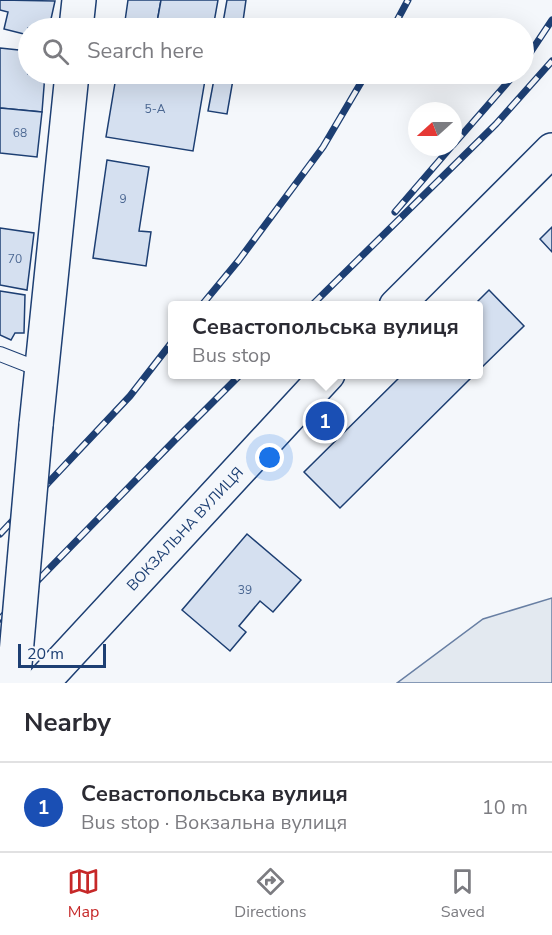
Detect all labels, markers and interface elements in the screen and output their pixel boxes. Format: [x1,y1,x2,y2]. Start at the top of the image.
search box [18,18,534,84]
icon: search [39,35,72,68]
text: Search here [87,36,204,66]
house number: 5-А [145,101,166,117]
north arrow [408,102,462,156]
house number: 68 [13,125,27,141]
house number: 9 [119,191,127,207]
house number: 70 [8,251,22,267]
popup [168,301,483,379]
text: Севастопольська вулиця [192,312,459,342]
text: Bus stop [192,342,271,369]
pin: 1 [306,398,344,444]
your location [255,443,284,472]
street label: ВОКЗАЛЬНА ВУЛИЦЯ [122,463,248,595]
house number: 39 [238,582,252,598]
scale bar [18,641,106,668]
text: 20 m [27,643,64,665]
text: Nearby [24,705,111,740]
text: Севастопольська вулиця [81,779,348,809]
text: 1 [38,794,50,821]
text: 10 m [482,794,528,821]
text: Bus stop · Вокзальна вулиця [81,809,347,836]
tab: Map [67,865,100,923]
tab: Directions [234,865,306,923]
tab: Saved [441,865,485,923]

